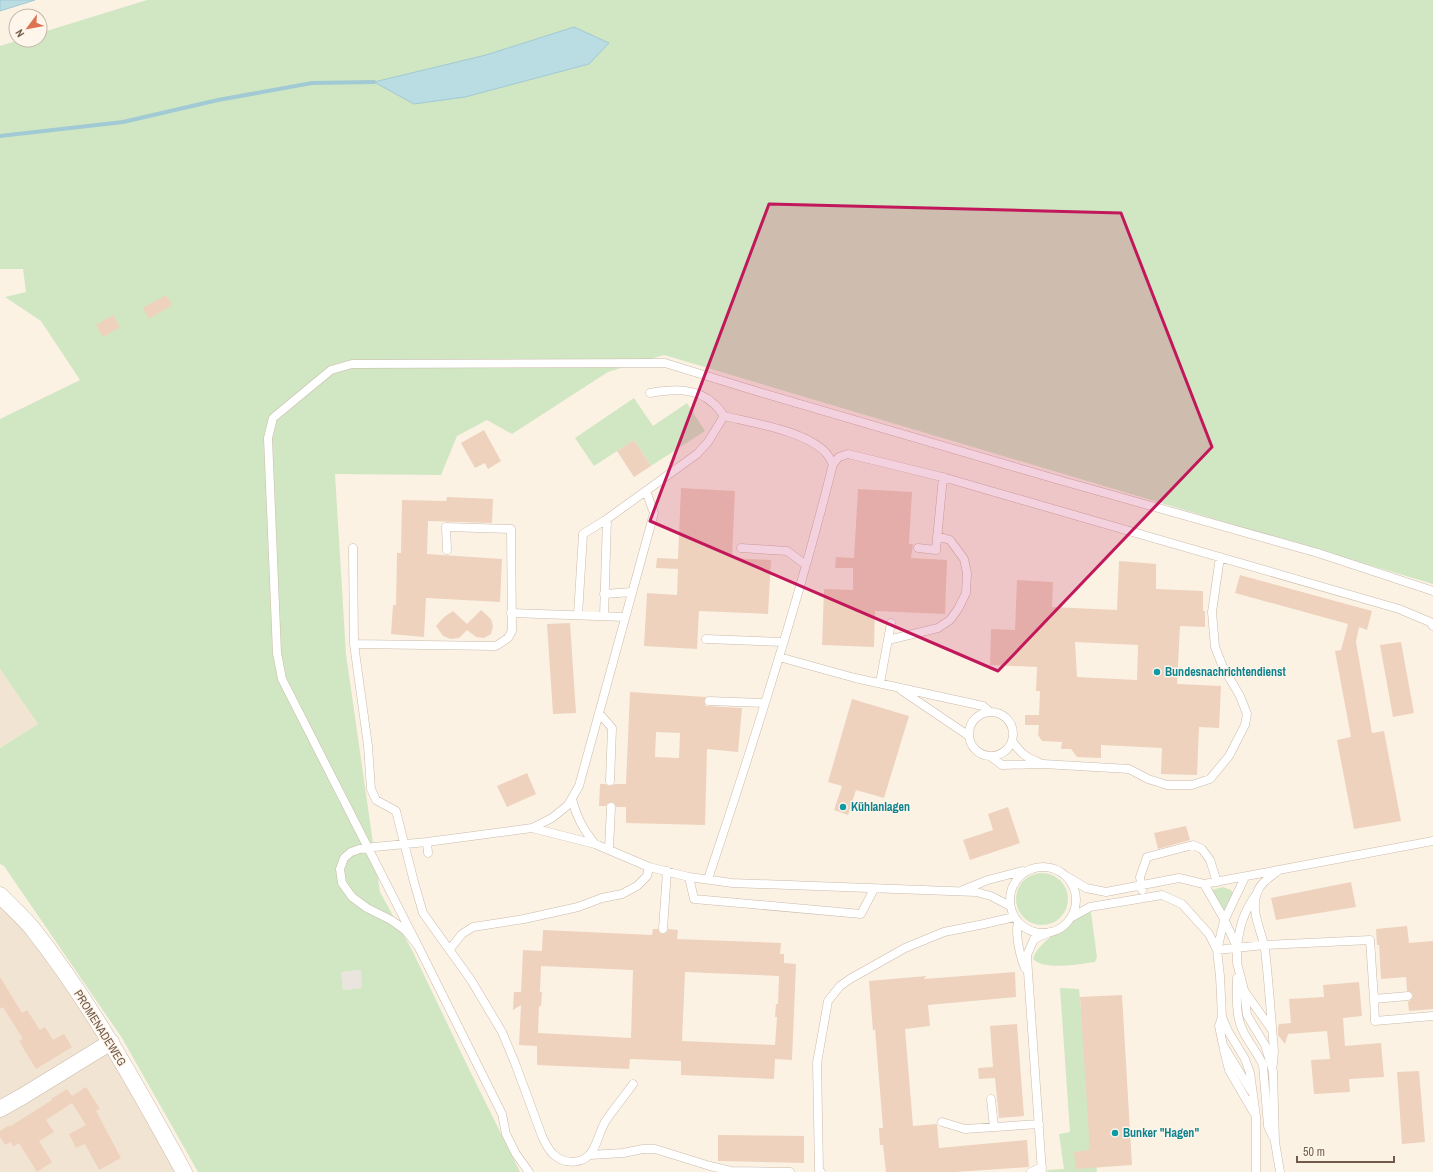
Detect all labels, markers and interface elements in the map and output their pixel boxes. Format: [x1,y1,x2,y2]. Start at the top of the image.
north arrow [8,8,48,48]
text: N [12,27,27,40]
place label: Bundesnachrichtendienst [1165,664,1287,680]
marker: Bundesnachrichtendienst [1152,667,1162,677]
place label: Kühlanlagen [851,799,910,815]
marker: Kühlanlagen [838,802,848,812]
street label: PROMENADEWEG [70,987,130,1069]
place label: Bunker "Hagen" [1123,1125,1199,1141]
marker: Bunker "Hagen" [1110,1128,1120,1138]
scale bar [1297,1138,1394,1164]
text: 50 m [1303,1144,1325,1160]

